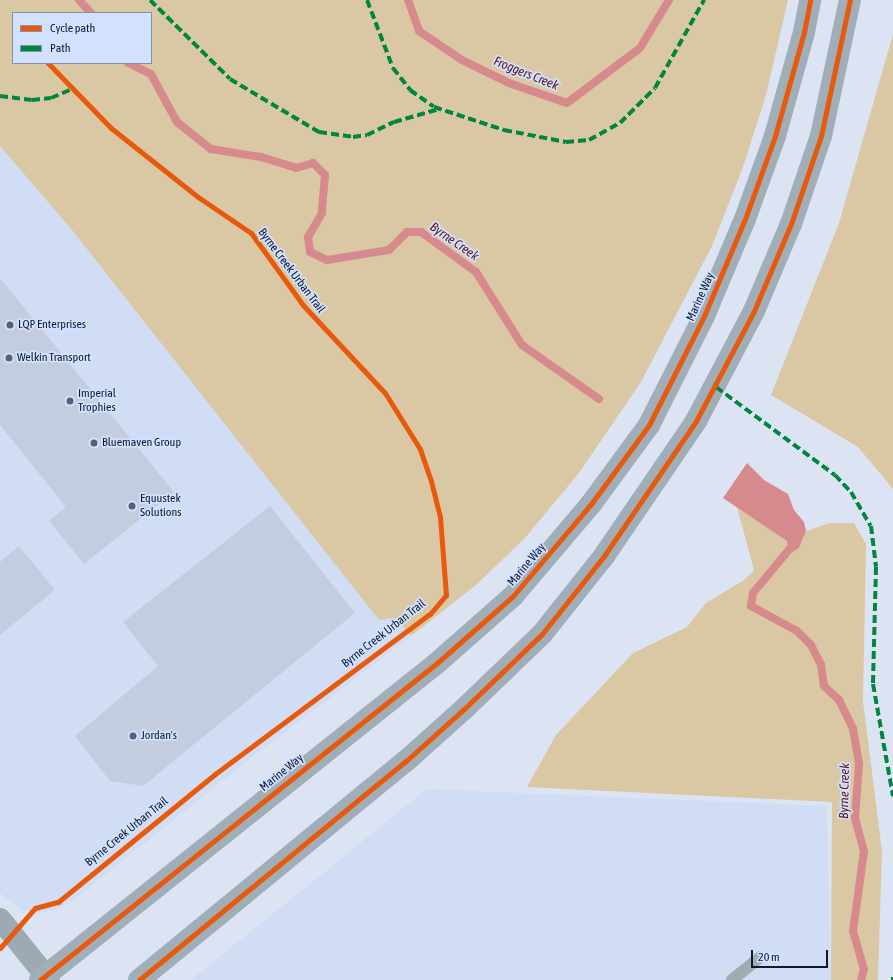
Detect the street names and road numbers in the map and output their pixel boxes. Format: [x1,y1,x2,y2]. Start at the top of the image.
street label: Byrne Creek Urban Trail [254,226,328,316]
street label: Marine Way [684,270,718,324]
street label: Marine Way [505,541,549,589]
street label: Byrne Creek Urban Trail [339,597,429,671]
street label: Marine Way [257,751,307,795]
street label: Byrne Creek Urban Trail [83,794,171,870]

